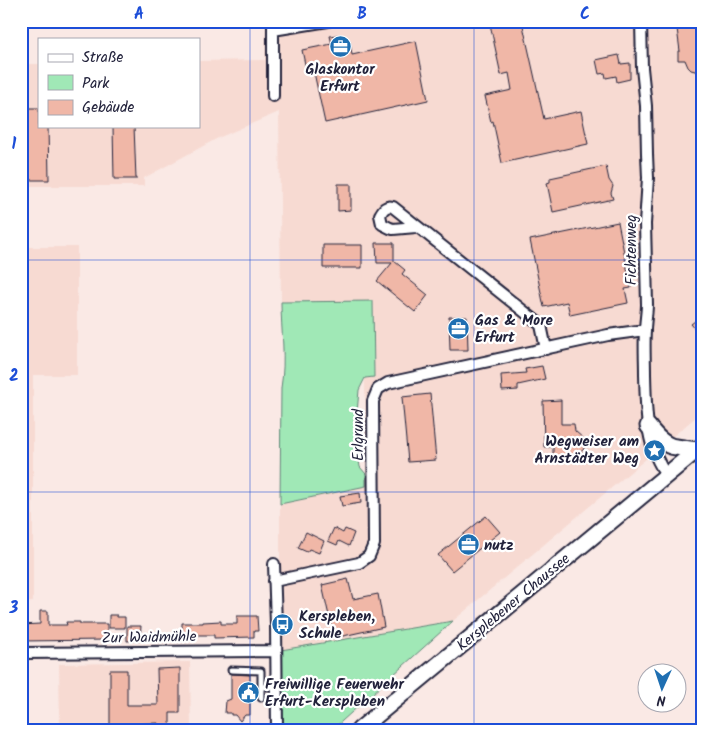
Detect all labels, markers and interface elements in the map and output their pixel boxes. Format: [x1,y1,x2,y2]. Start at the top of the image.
text: A [134,2,144,27]
text: B [357,2,367,27]
text: C [580,2,590,27]
office icon: Glaskontor Erfurt [328,34,352,58]
legend [38,38,200,128]
text: Straße [82,46,124,70]
place label: Glaskontor Erfurt [305,58,375,99]
text: Park [82,72,110,96]
text: Gebäude [82,96,135,120]
text: 1 [12,132,17,157]
street label: Fichtenweg [620,215,644,285]
place label: Gas & More Erfurt [475,309,554,350]
office icon: Gas & More Erfurt [447,317,471,341]
text: 2 [9,364,19,389]
street label: Erlgrund [347,408,371,461]
place label: Wegweiser am Arnstädter Weg [535,430,639,471]
place icon: Wegweiser am Arnstädter Weg [643,438,667,462]
office icon: nutz [456,533,480,557]
place label: nutz [484,534,514,558]
street label: Kersplebener Chaussee [451,548,576,658]
text: 3 [9,596,19,621]
place label: Kerspleben, Schule [299,605,375,646]
bus stop icon: Kerspleben, Schule [271,613,295,637]
street label: Zur Waidmühle [101,625,197,651]
north arrow [636,664,686,714]
place label: Freiwillige Feuerwehr Erfurt-Kerspleben [265,673,404,714]
public building icon: Freiwillige Feuerwehr Erfurt-Kerspleben [237,681,261,705]
text: N [656,689,666,711]

